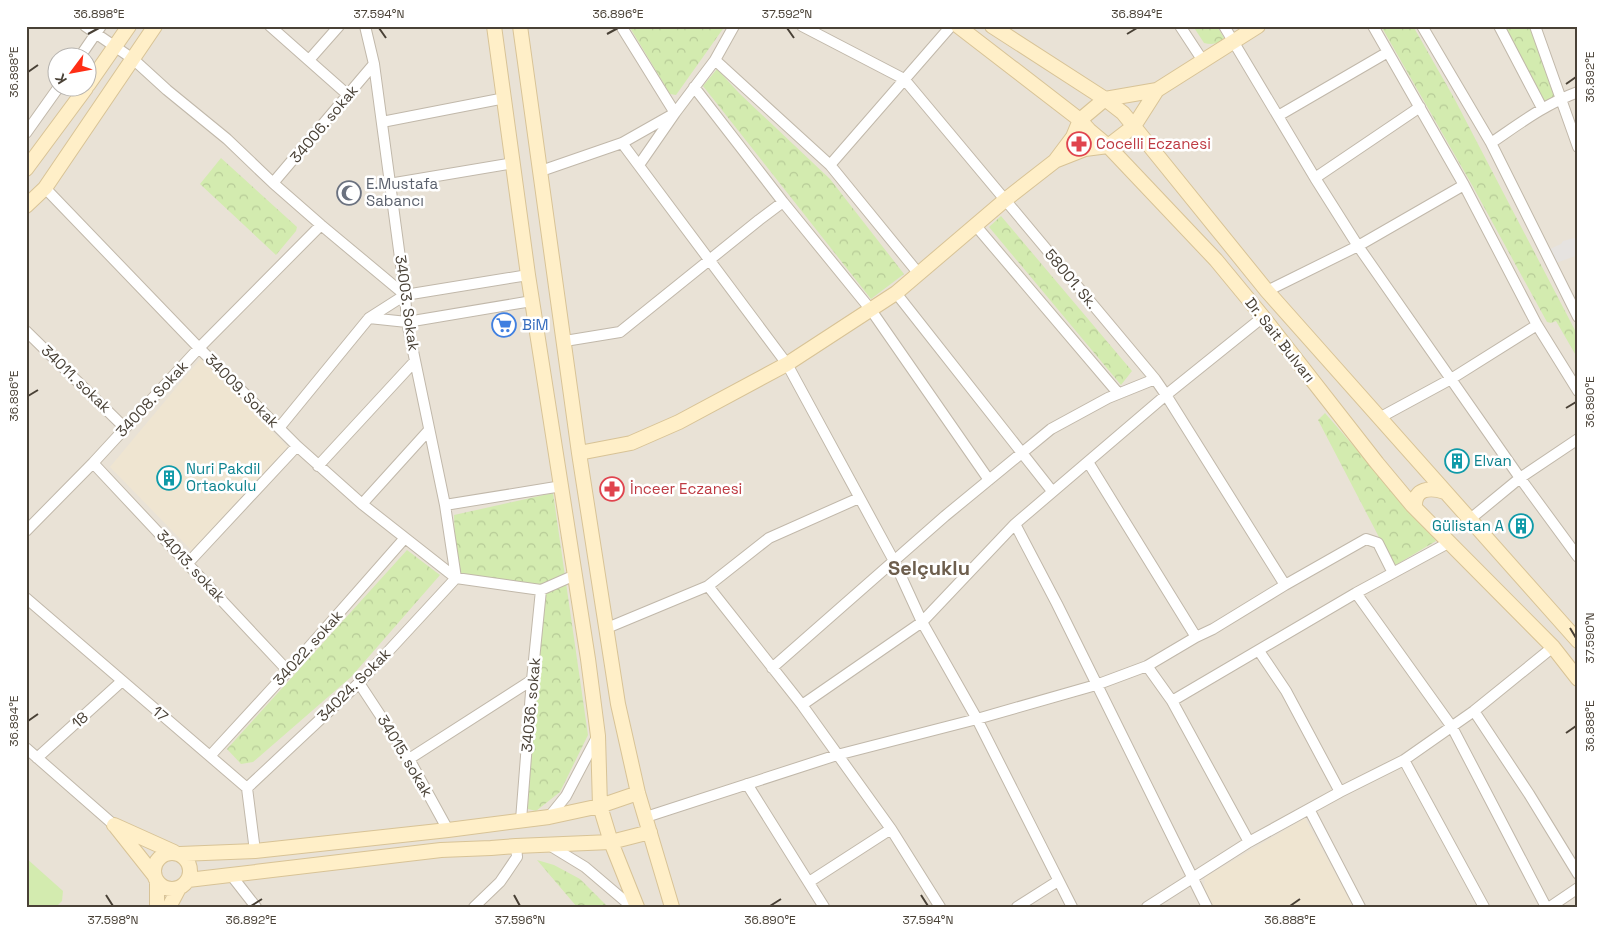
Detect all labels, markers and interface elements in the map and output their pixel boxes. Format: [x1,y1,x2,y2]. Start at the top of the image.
text: 36.898°E [73,6,125,22]
text: 37.594°N [354,6,404,22]
text: 36.896°E [592,6,644,22]
text: 37.592°N [762,6,812,22]
text: 36.894°E [1111,6,1163,22]
text: 36.898°E [6,46,22,98]
north arrow [48,48,98,98]
text: 36.892°E [1582,51,1598,103]
text: K [51,70,71,87]
street label: 34006. sokak [286,81,362,166]
pharmacy icon: Cocelli Eczanesi [1066,131,1092,157]
place label: Cocelli Eczanesi [1096,134,1211,153]
place label: E.Mustafa Sabancı [366,174,439,210]
mosque icon: E.Mustafa Sabancı [336,180,362,206]
street label: 58001. Sk. [1041,245,1102,312]
street label: 34003. Sokak [391,254,424,352]
street label: Dr. Sait Bulvarı [1241,293,1319,386]
supermarket icon: BiM [491,312,517,338]
place label: BiM [522,315,549,334]
street label: 34011. sokak [38,341,115,417]
street label: 34009. Sokak [201,350,283,432]
street label: 34008. Sokak [112,357,192,441]
text: 36.896°E [6,370,22,422]
text: 36.890°E [1582,376,1598,428]
building icon: Elvan [1444,448,1470,474]
place label: Elvan [1474,451,1512,470]
place label: Nuri Pakdil Ortaokulu [186,459,260,495]
building icon: Nuri Pakdil Ortaokulu [156,465,182,491]
pharmacy icon: İnceer Eczanesi [599,476,625,502]
place label: İnceer Eczanesi [630,479,742,498]
building icon: Gülistan A [1508,513,1534,539]
place label: Gülistan A [1432,516,1505,535]
street label: 34013. sokak [153,525,230,606]
district label: Selçuklu [888,555,970,581]
street label: 34022. sokak [269,606,346,689]
text: 37.590°N [1582,612,1598,664]
street label: 34024. Sokak [313,644,394,725]
street label: 34036. sokak [517,657,544,753]
text: 36.894°E [6,695,22,747]
text: 36.888°E [1582,700,1598,752]
street label: 17 [149,702,172,726]
street label: 18 [68,707,92,732]
street label: 34015. sokak [374,711,437,800]
text: 37.598°N [88,912,138,928]
text: 36.892°E [225,912,277,928]
text: 37.596°N [495,912,545,928]
text: 36.890°E [744,912,796,928]
text: 37.594°N [903,912,953,928]
text: 36.888°E [1264,912,1316,928]

